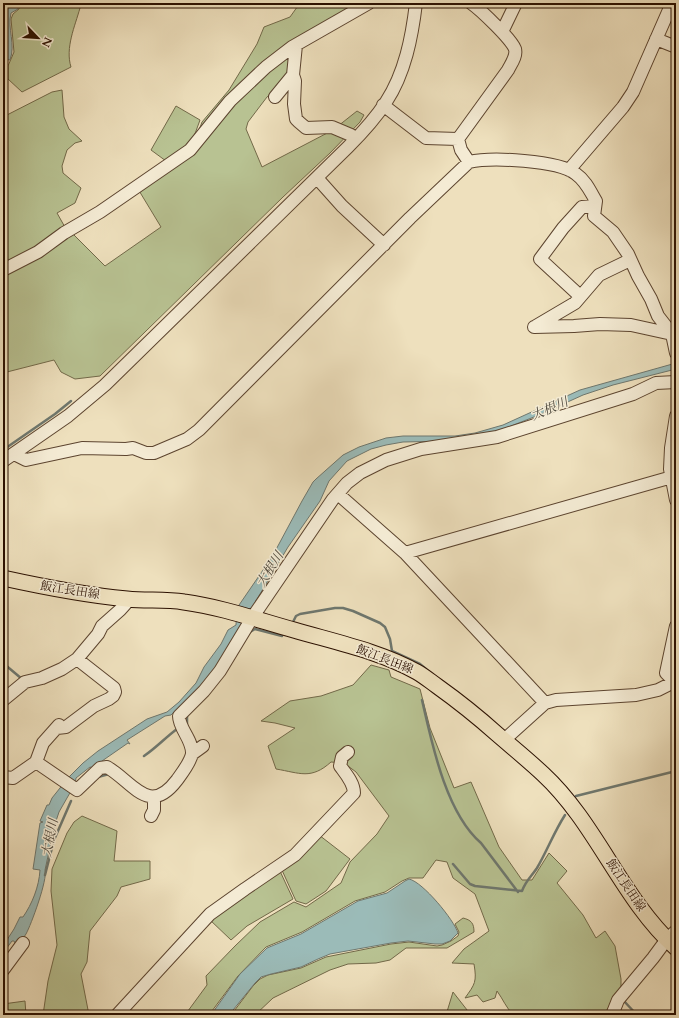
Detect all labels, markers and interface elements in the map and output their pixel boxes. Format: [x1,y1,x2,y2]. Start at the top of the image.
north arrow [18,18,58,58]
text: N [38,35,55,50]
water label: 大根川 [528,392,573,425]
water label: 大根川 [252,547,289,591]
street label: 飯江長田線 [39,577,101,603]
street label: 飯江長田線 [354,641,416,677]
water label: 大根川 [37,815,63,859]
street label: 飯江長田線 [603,856,649,914]

